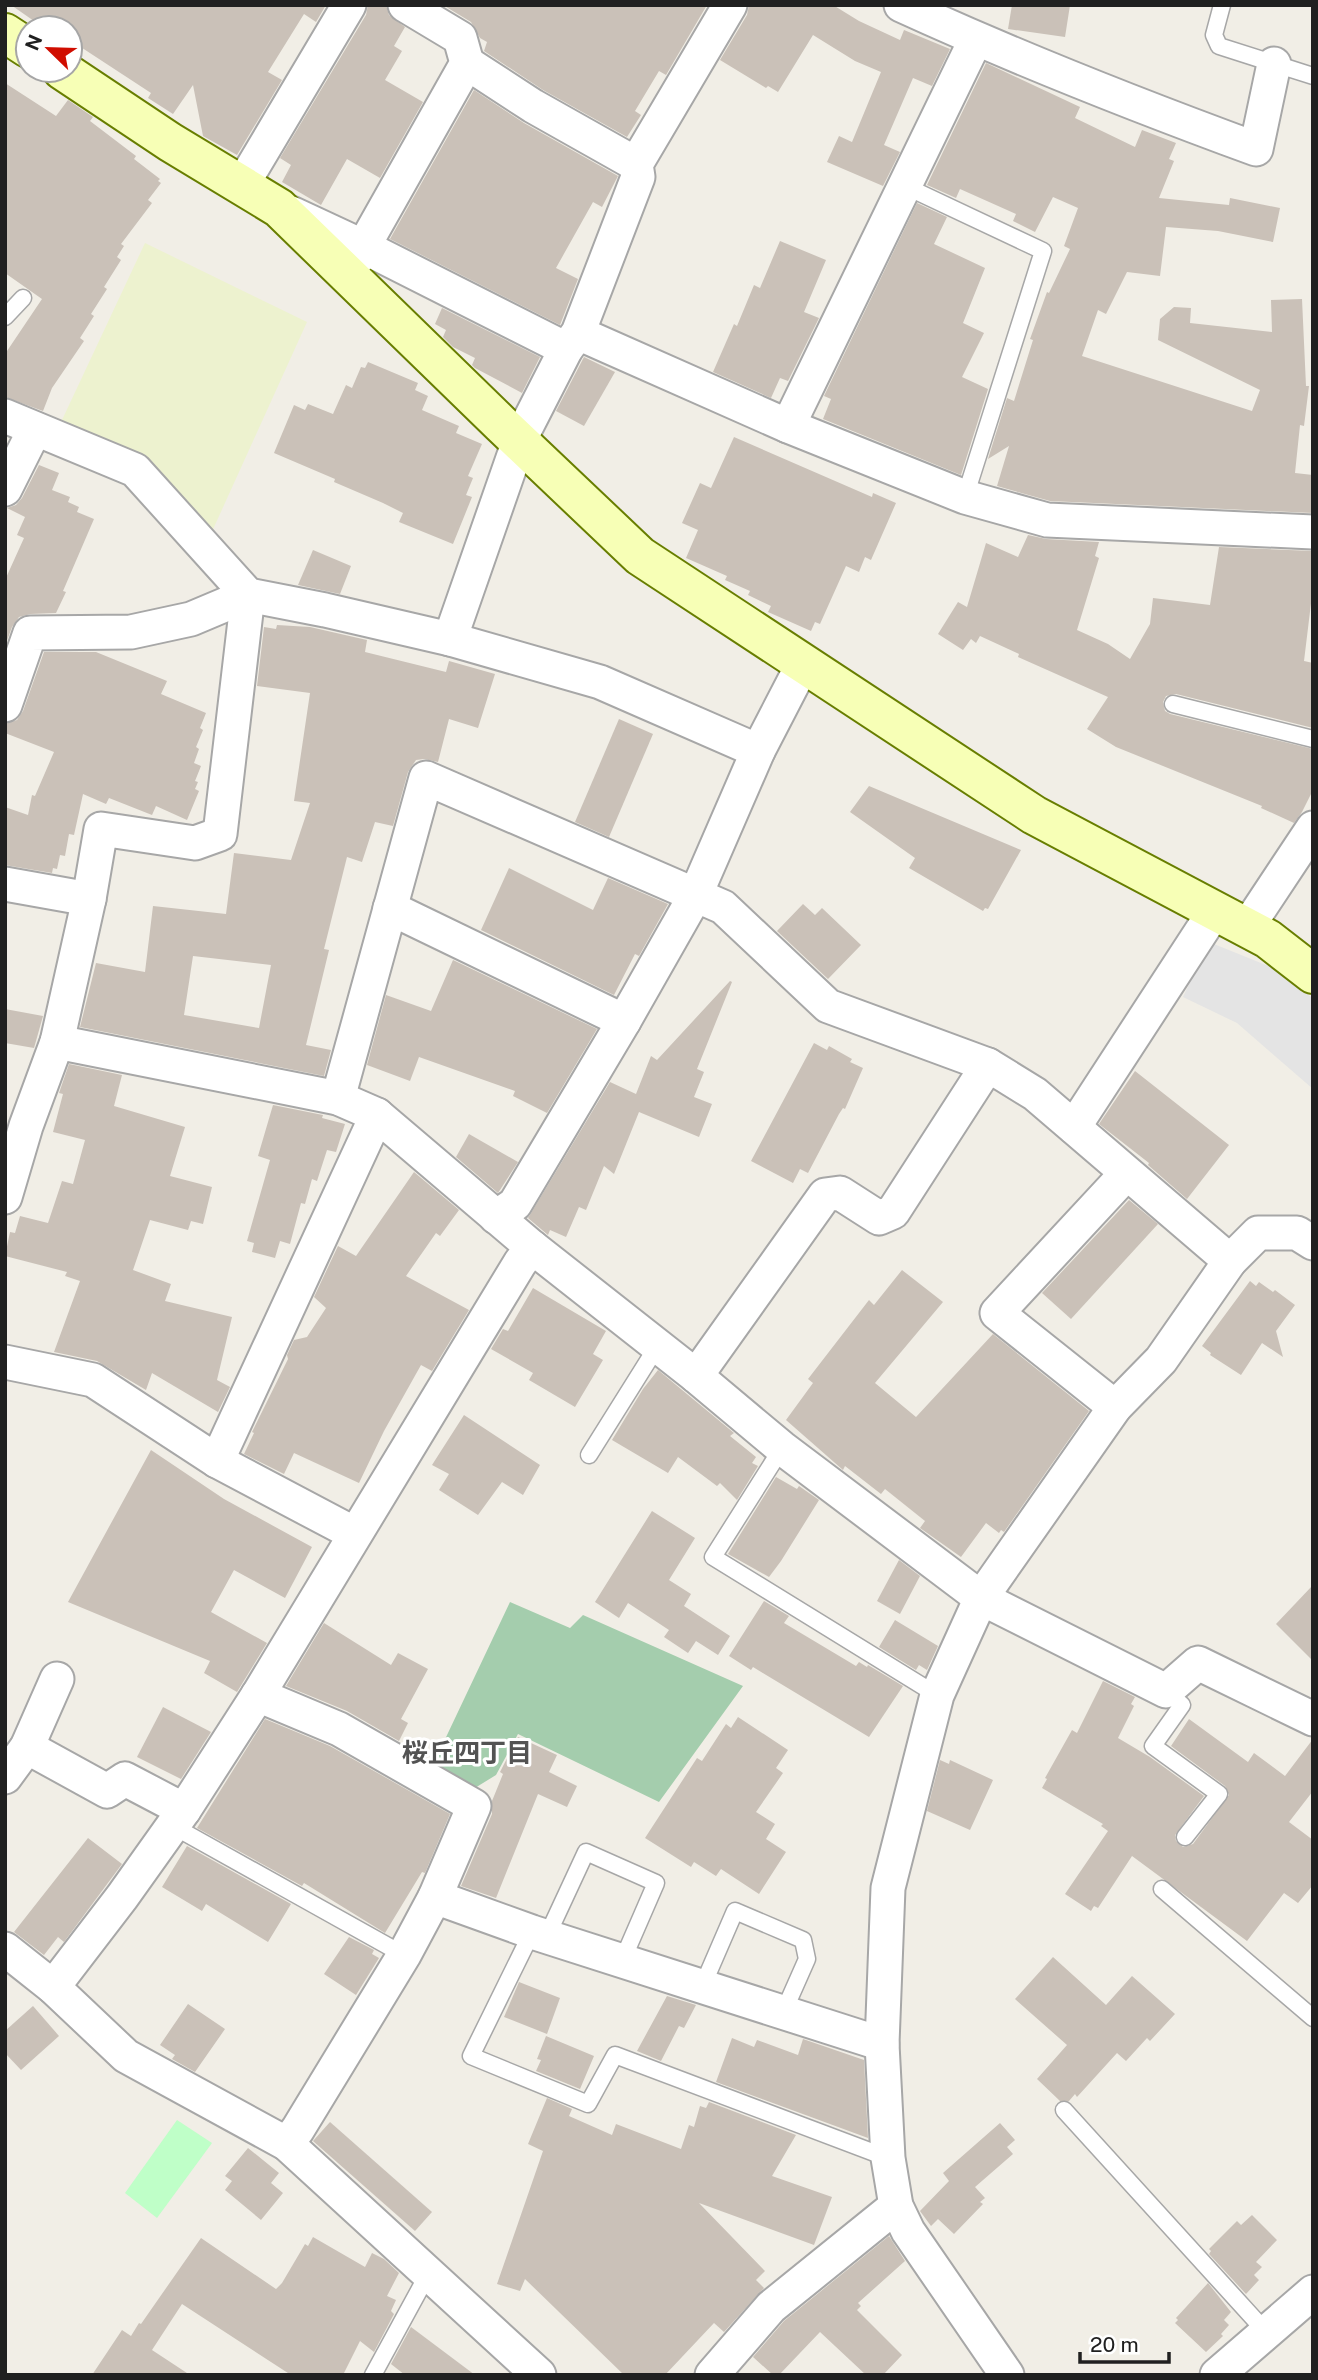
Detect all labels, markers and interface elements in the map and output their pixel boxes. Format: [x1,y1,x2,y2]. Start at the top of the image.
north arrow [14,14,84,84]
text: N [20,31,46,53]
district label: 桜丘四丁目 [402,1737,532,1768]
scale bar [1080,2320,1169,2364]
text: 20 m [1090,2332,1139,2357]

